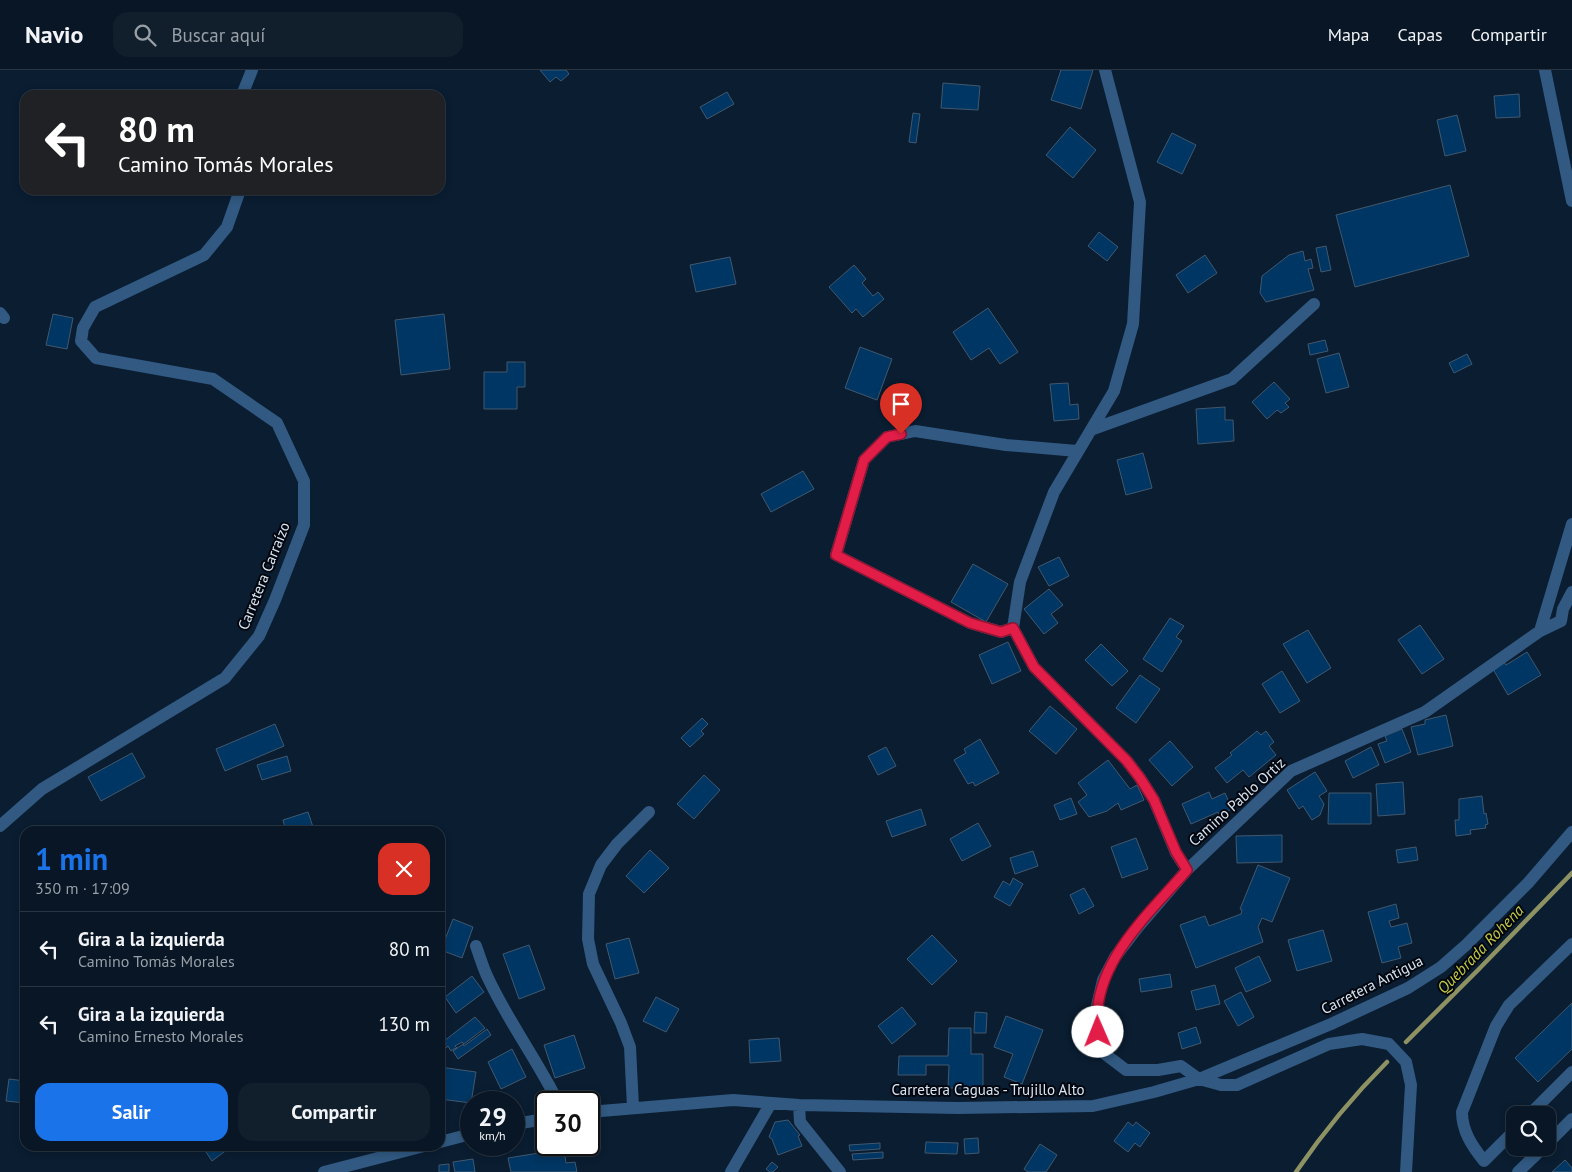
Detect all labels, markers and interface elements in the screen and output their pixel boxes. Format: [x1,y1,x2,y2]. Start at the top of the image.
search box [113,12,463,57]
text: Navio [25,19,83,50]
icon: search [131,21,159,49]
text: Buscar aquí [171,23,265,47]
text: Mapa [1328,23,1370,46]
text: Capas [1398,23,1443,46]
text: Compartir [1471,23,1547,46]
text: 80 m [118,106,195,152]
icon: left [35,110,100,175]
text: Camino Tomás Morales [118,150,333,178]
pin [880,383,922,434]
icon: arrive [887,390,915,418]
street label: Carretera Carraízo [233,519,294,632]
street label: Camino Pablo Ortiz [1184,753,1289,850]
text: 1 min [35,839,108,878]
button: close [378,843,430,895]
text: 350 m · 17:09 [35,878,130,898]
water label: Quebrada Rohena [1433,900,1528,998]
text: Gira a la izquierda [78,927,225,951]
icon: left [35,935,63,963]
text: 80 m [389,937,430,961]
text: Camino Tomás Morales [78,951,235,971]
street label: Carretera Antigua [1318,951,1426,1018]
text: Gira a la izquierda [78,1002,225,1026]
position arrow [1071,1005,1123,1057]
icon: left [35,1010,63,1038]
text: 130 m [378,1012,430,1036]
text: Camino Ernesto Morales [78,1026,244,1046]
street label: Carretera Caguas - Trujillo Alto [891,1080,1085,1099]
button: Salir [35,1083,228,1141]
button: Compartir [238,1083,430,1141]
speed limit sign: 30 [535,1091,600,1156]
text: 29 [478,1101,507,1133]
map controls [1506,1106,1556,1156]
button: search [1506,1106,1556,1156]
text: km/h [479,1128,506,1143]

